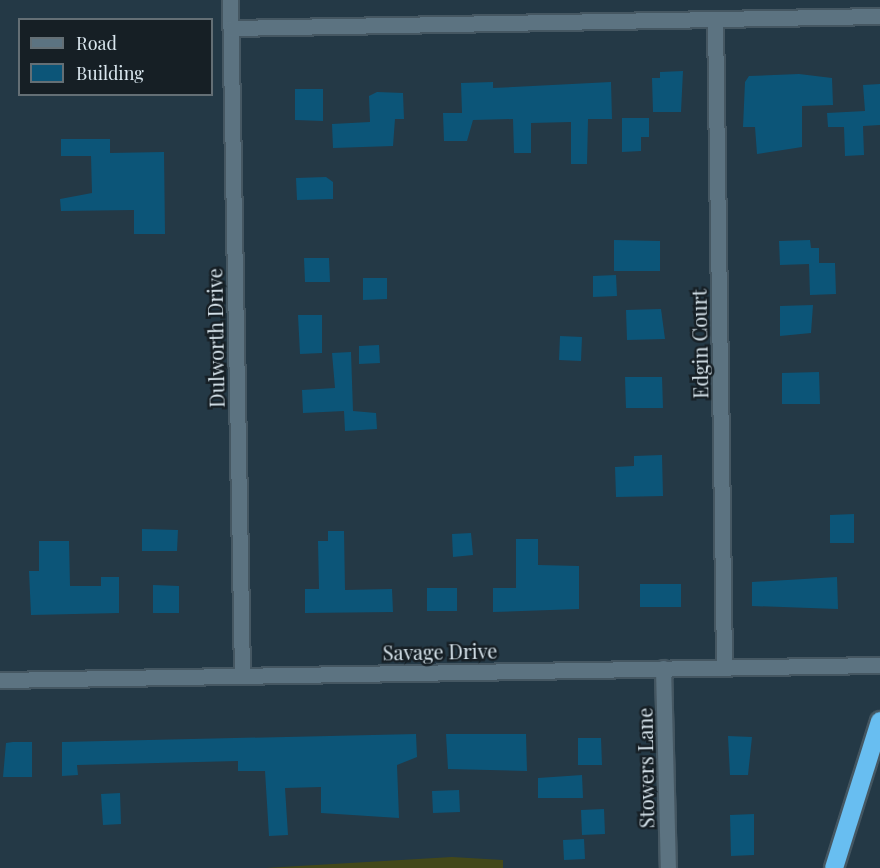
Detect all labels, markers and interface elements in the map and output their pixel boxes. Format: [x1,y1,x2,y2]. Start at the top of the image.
legend [18,18,213,96]
text: Road [76,31,117,55]
text: Building [76,61,144,85]
street label: Dulworth Drive [202,268,228,408]
street label: Edgin Court [686,289,712,399]
street label: Savage Drive [382,638,498,664]
street label: Stowers Lane [632,707,658,829]

